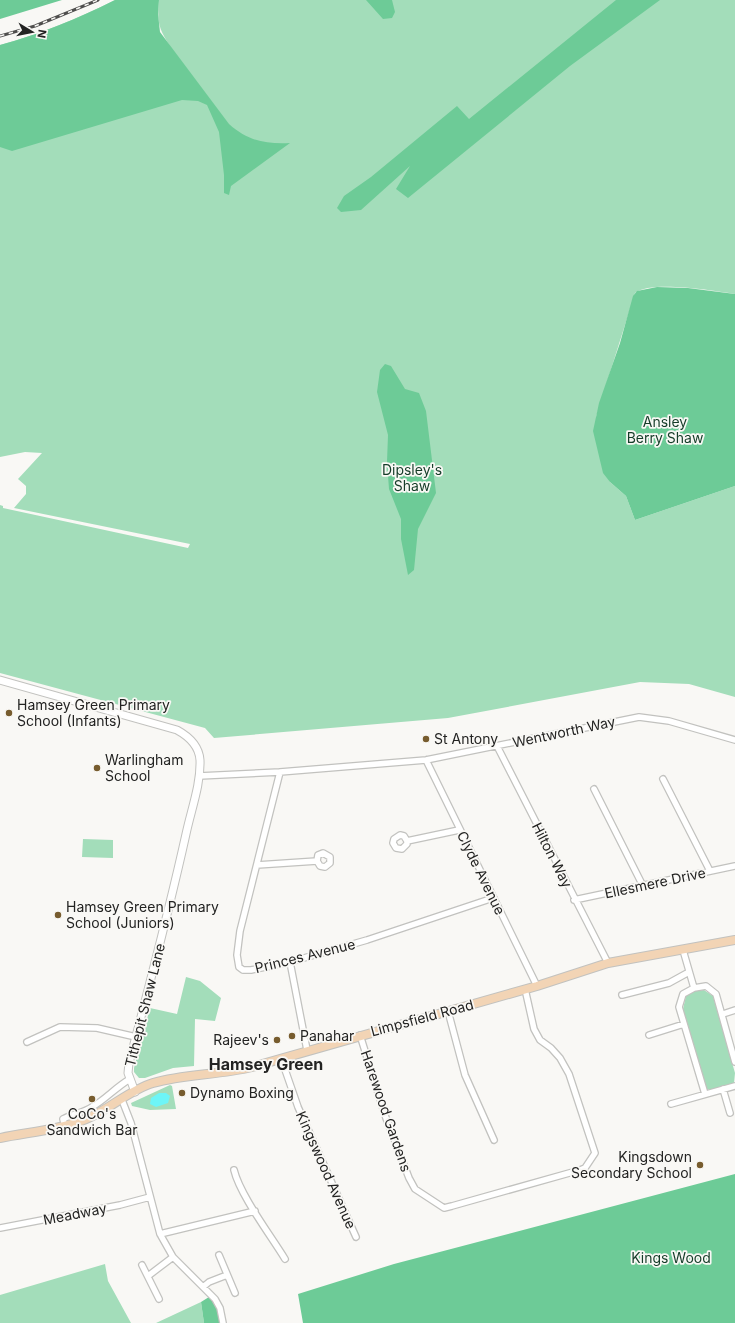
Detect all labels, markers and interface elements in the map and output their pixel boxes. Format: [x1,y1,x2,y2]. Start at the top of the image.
north arrow [12,12,52,52]
text: N [34,28,49,39]
park label: Ansley Berry Shaw [627,413,703,446]
park label: Dipsley's Shaw [382,461,442,494]
place label: Hamsey Green Primary School (Infants) [17,696,170,729]
marker: Hamsey Green Primary School (Infants) [4,708,14,718]
street label: Wentworth Way [511,712,617,751]
place label: St Antony [434,730,498,747]
marker: St Antony [421,734,431,744]
place label: Warlingham School [105,751,183,784]
marker: Warlingham School [92,763,102,773]
street label: Hilton Way [529,819,576,890]
street label: Clyde Avenue [454,828,509,917]
street label: Ellesmere Drive [603,863,707,902]
place label: Hamsey Green Primary School (Juniors) [66,898,219,931]
marker: Hamsey Green Primary School (Juniors) [53,910,63,920]
street label: Princes Avenue [253,935,357,976]
street label: Tithepit Shaw Lane [121,941,168,1068]
street label: Limpsfield Road [369,996,475,1039]
place label: Panahar [300,1027,354,1044]
place label: Rajeev's [213,1031,269,1048]
marker: Panahar [287,1031,297,1041]
marker: Rajeev's [272,1035,282,1045]
street label: Harewood Gardens [358,1048,415,1174]
district label: Hamsey Green [209,1054,323,1074]
place label: Dynamo Boxing [190,1084,294,1101]
marker: Dynamo Boxing [177,1088,187,1098]
marker: CoCo's Sandwich Bar [87,1094,97,1104]
place label: CoCo's Sandwich Bar [46,1105,138,1138]
street label: Kingswood Avenue [293,1108,360,1231]
place label: Kingsdown Secondary School [571,1148,692,1181]
marker: Kingsdown Secondary School [695,1160,705,1170]
street label: Meadway [42,1199,108,1228]
park label: Kings Wood [631,1249,711,1266]

